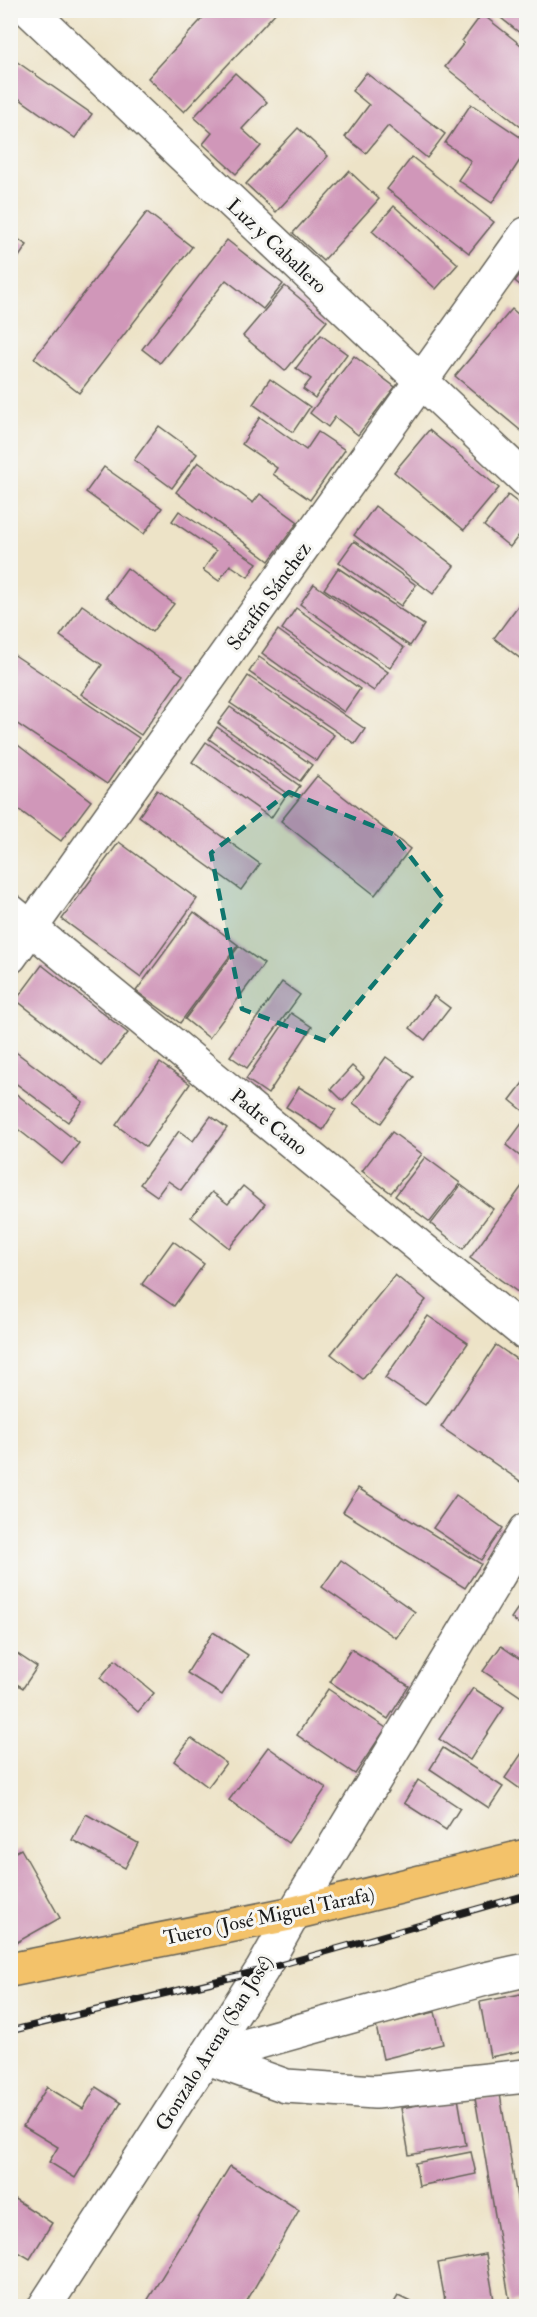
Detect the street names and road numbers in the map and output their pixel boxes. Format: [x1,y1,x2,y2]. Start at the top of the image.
street label: Luz y Caballero [222,193,332,299]
street label: Serafín Sánchez [221,537,317,655]
street label: Padre Cano [225,1083,313,1161]
street label: Tuero (José Miguel Tarafa) [161,1881,377,1951]
street label: Gonzalo Arena (San José) [150,1951,278,2135]

